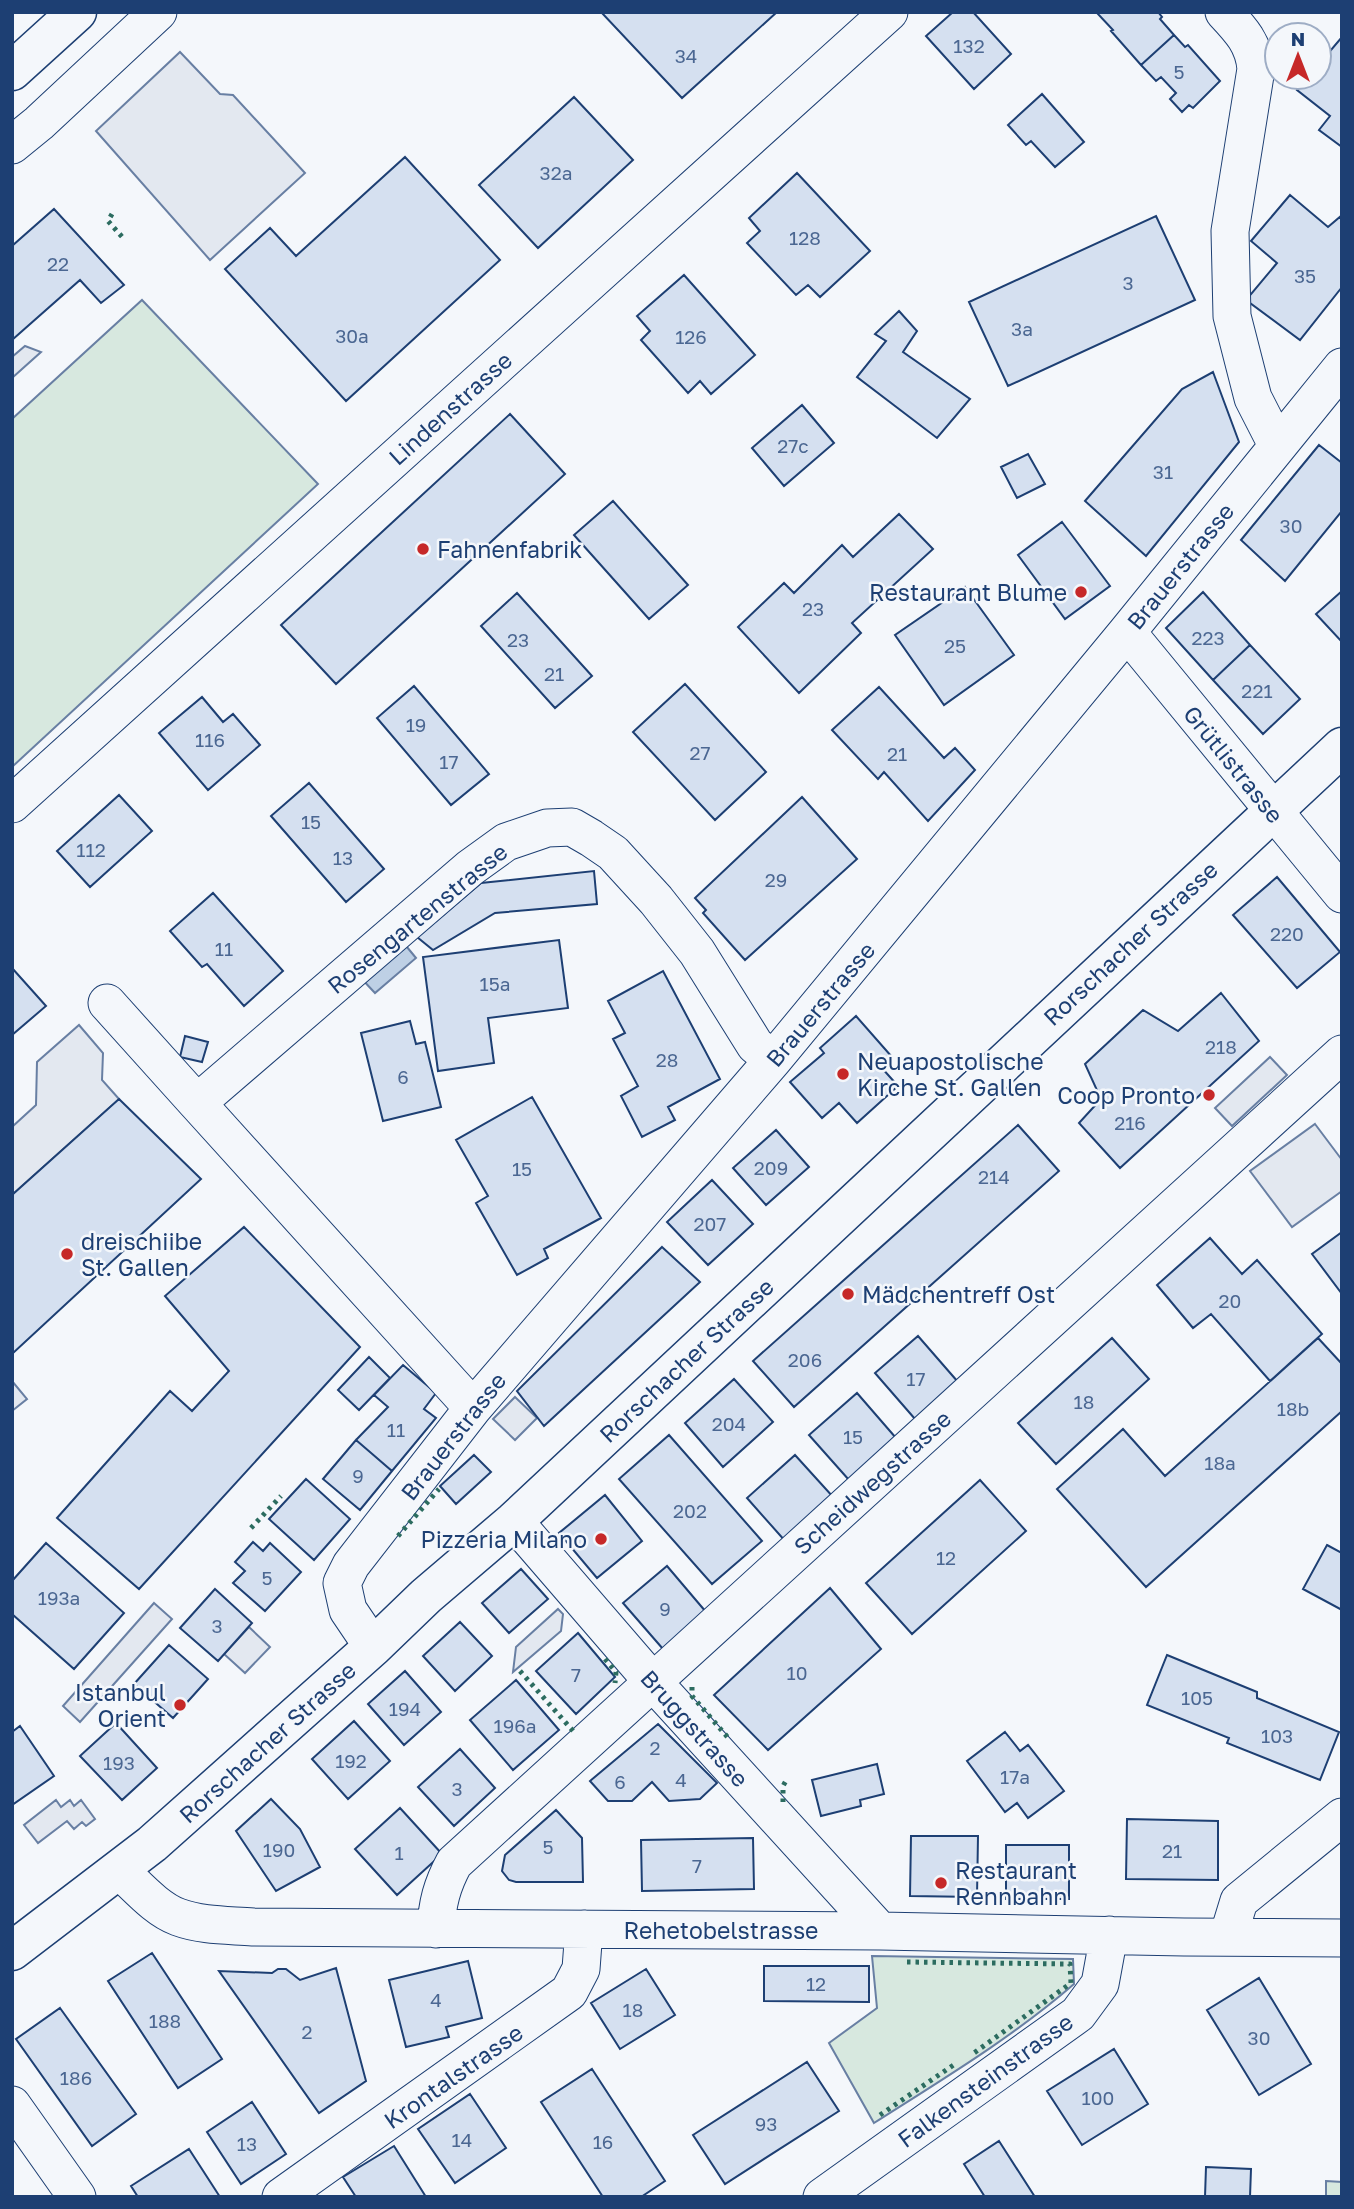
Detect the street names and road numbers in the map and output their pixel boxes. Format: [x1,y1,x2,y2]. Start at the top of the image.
street label: Lindenstrasse [383,345,517,471]
street label: Brauerstrasse [1121,497,1239,635]
street label: Grütlistrasse [1178,700,1290,828]
street label: Rosengartenstrasse [322,837,512,999]
street label: Rorschacher Strasse [1037,855,1223,1031]
street label: Brauerstrasse [760,936,880,1072]
street label: Rorschacher Strasse [593,1272,779,1448]
street label: Brauerstrasse [394,1367,512,1505]
street label: Scheidwegstrasse [788,1404,956,1560]
street label: Rorschacher Strasse [173,1655,361,1829]
street label: Bruggstrasse [635,1664,755,1792]
street label: Rehetobelstrasse [624,1916,818,1944]
street label: Falkensteinstrasse [892,2007,1078,2153]
street label: Krontalstrasse [378,2018,528,2134]

